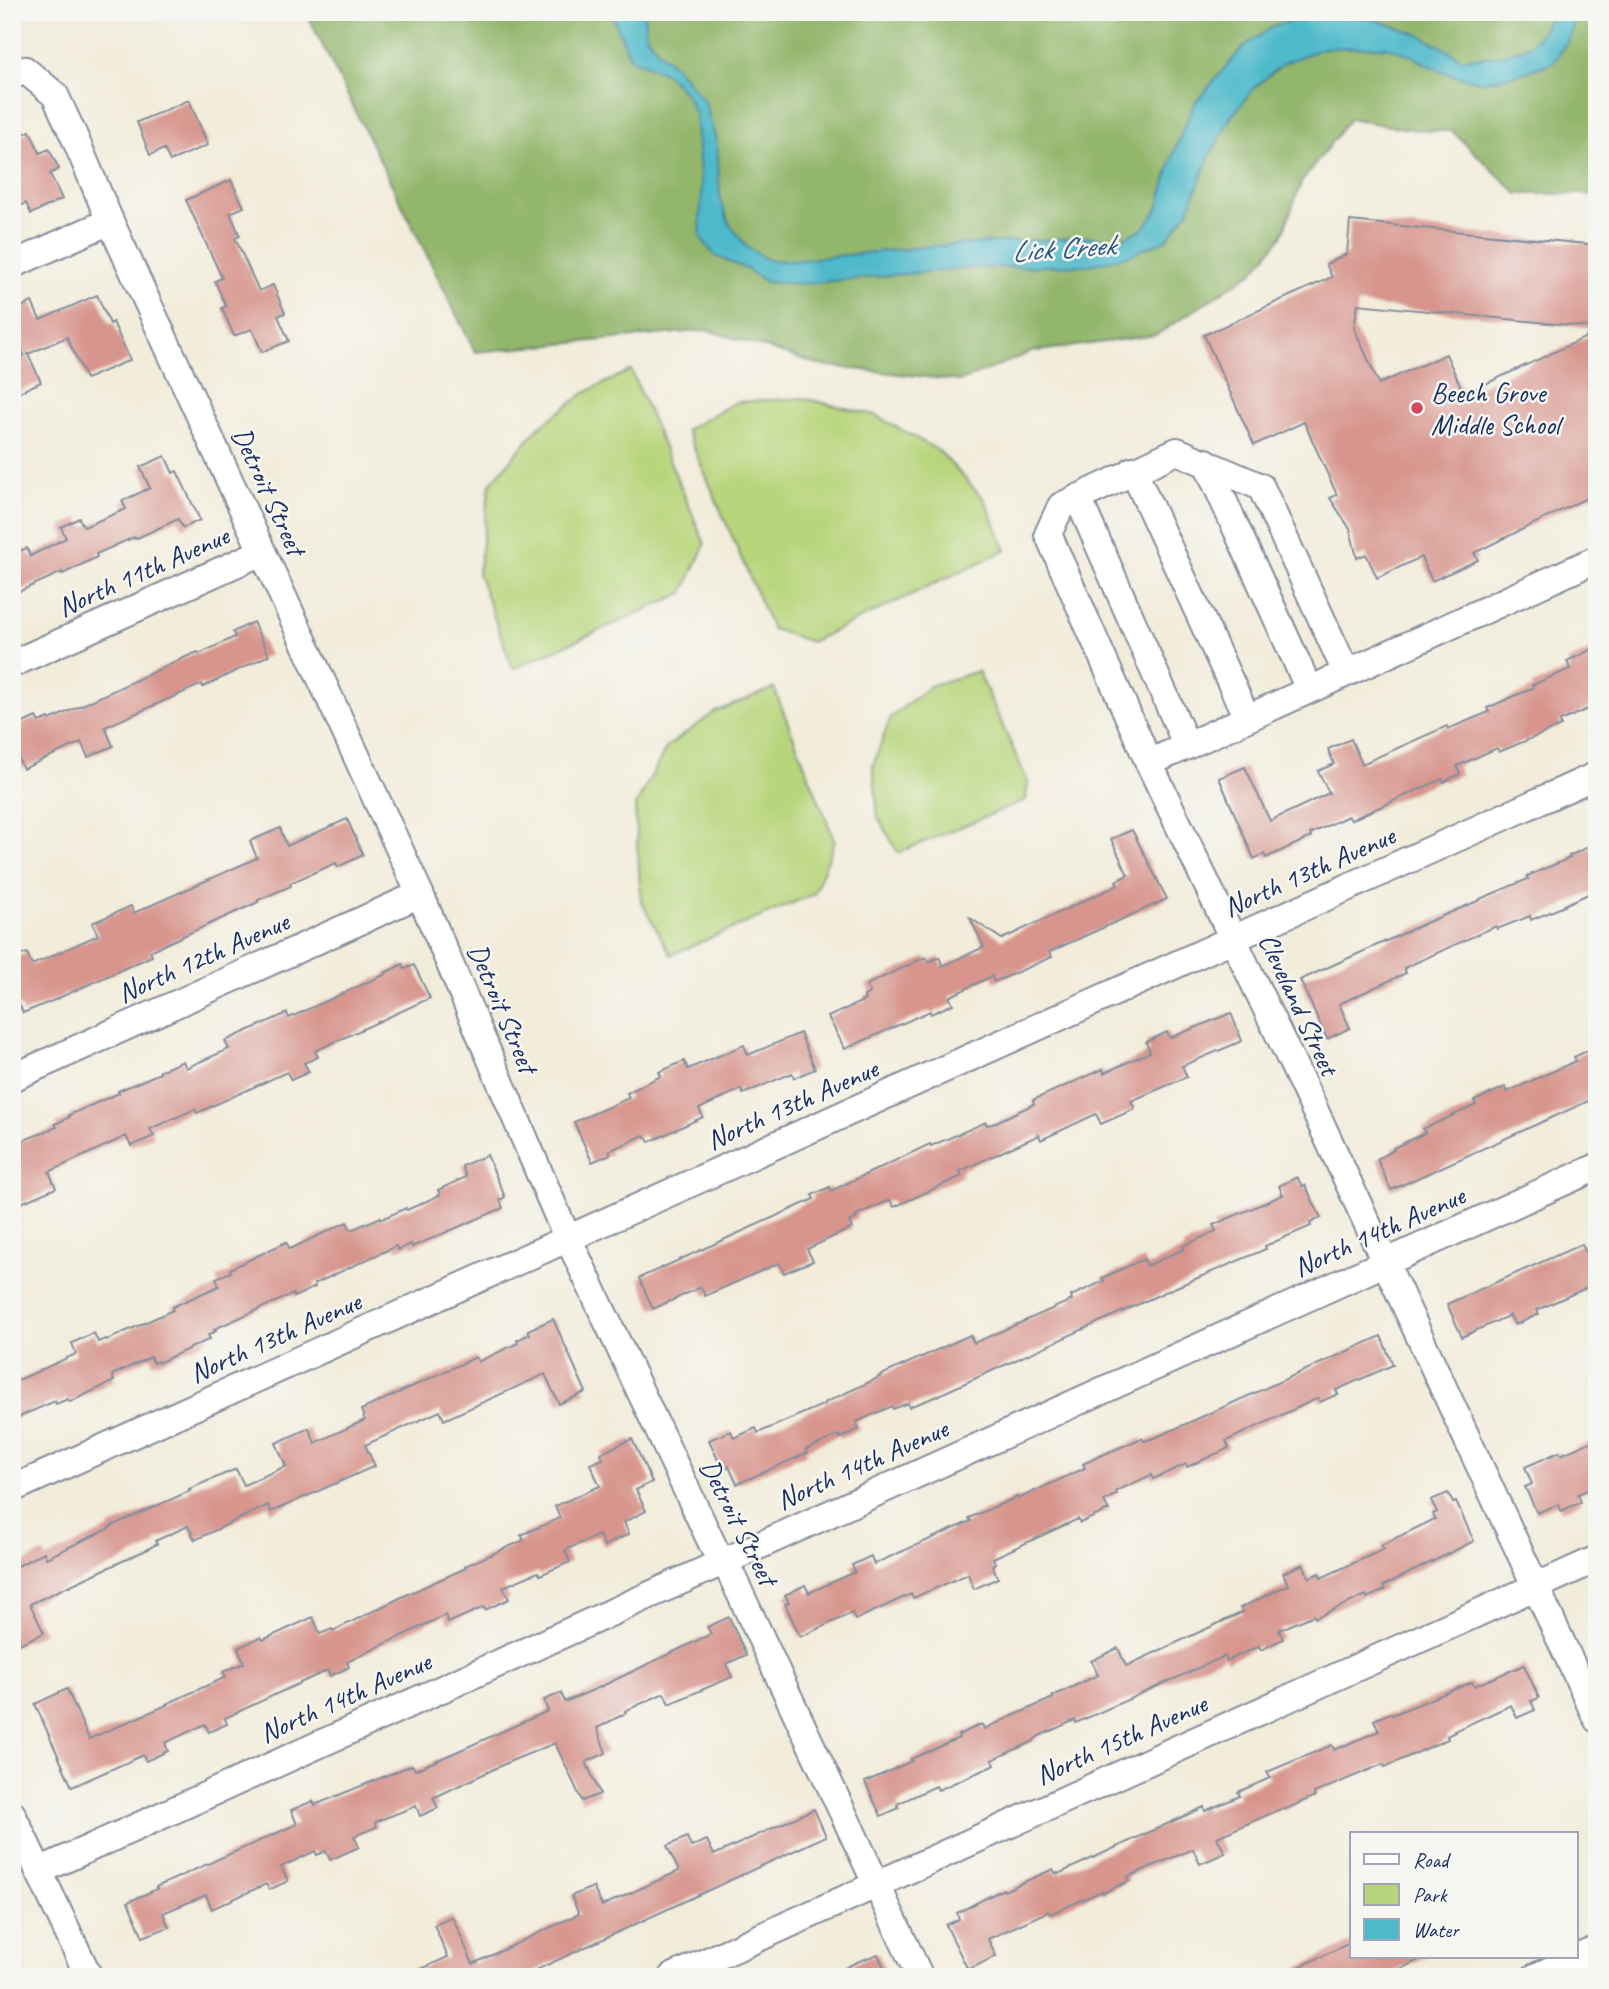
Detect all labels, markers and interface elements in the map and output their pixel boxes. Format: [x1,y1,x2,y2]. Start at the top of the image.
water label: Lick Creek [1010,225,1121,271]
place label: Beech Grove Middle School [1431,375,1565,442]
marker: Beech Grove Middle School [1409,400,1425,416]
street label: Detroit Street [224,421,315,564]
street label: North 11th Avenue [52,517,236,624]
street label: North 13th Avenue [1218,817,1402,924]
street label: North 12th Avenue [112,903,296,1010]
street label: Cleveland Street [1251,927,1348,1083]
street label: Detroit Street [460,938,547,1081]
street label: North 13th Avenue [701,1050,885,1157]
street label: North 14th Avenue [1288,1177,1472,1284]
street label: North 13th Avenue [184,1283,368,1390]
street label: North 14th Avenue [771,1410,955,1517]
street label: Detroit Street [692,1453,787,1594]
street label: North 14th Avenue [254,1643,438,1750]
street label: North 15th Avenue [1030,1685,1214,1792]
legend [1350,1832,1578,1958]
text: Road [1413,1847,1452,1873]
text: Park [1413,1882,1448,1908]
text: Water [1413,1917,1460,1943]

